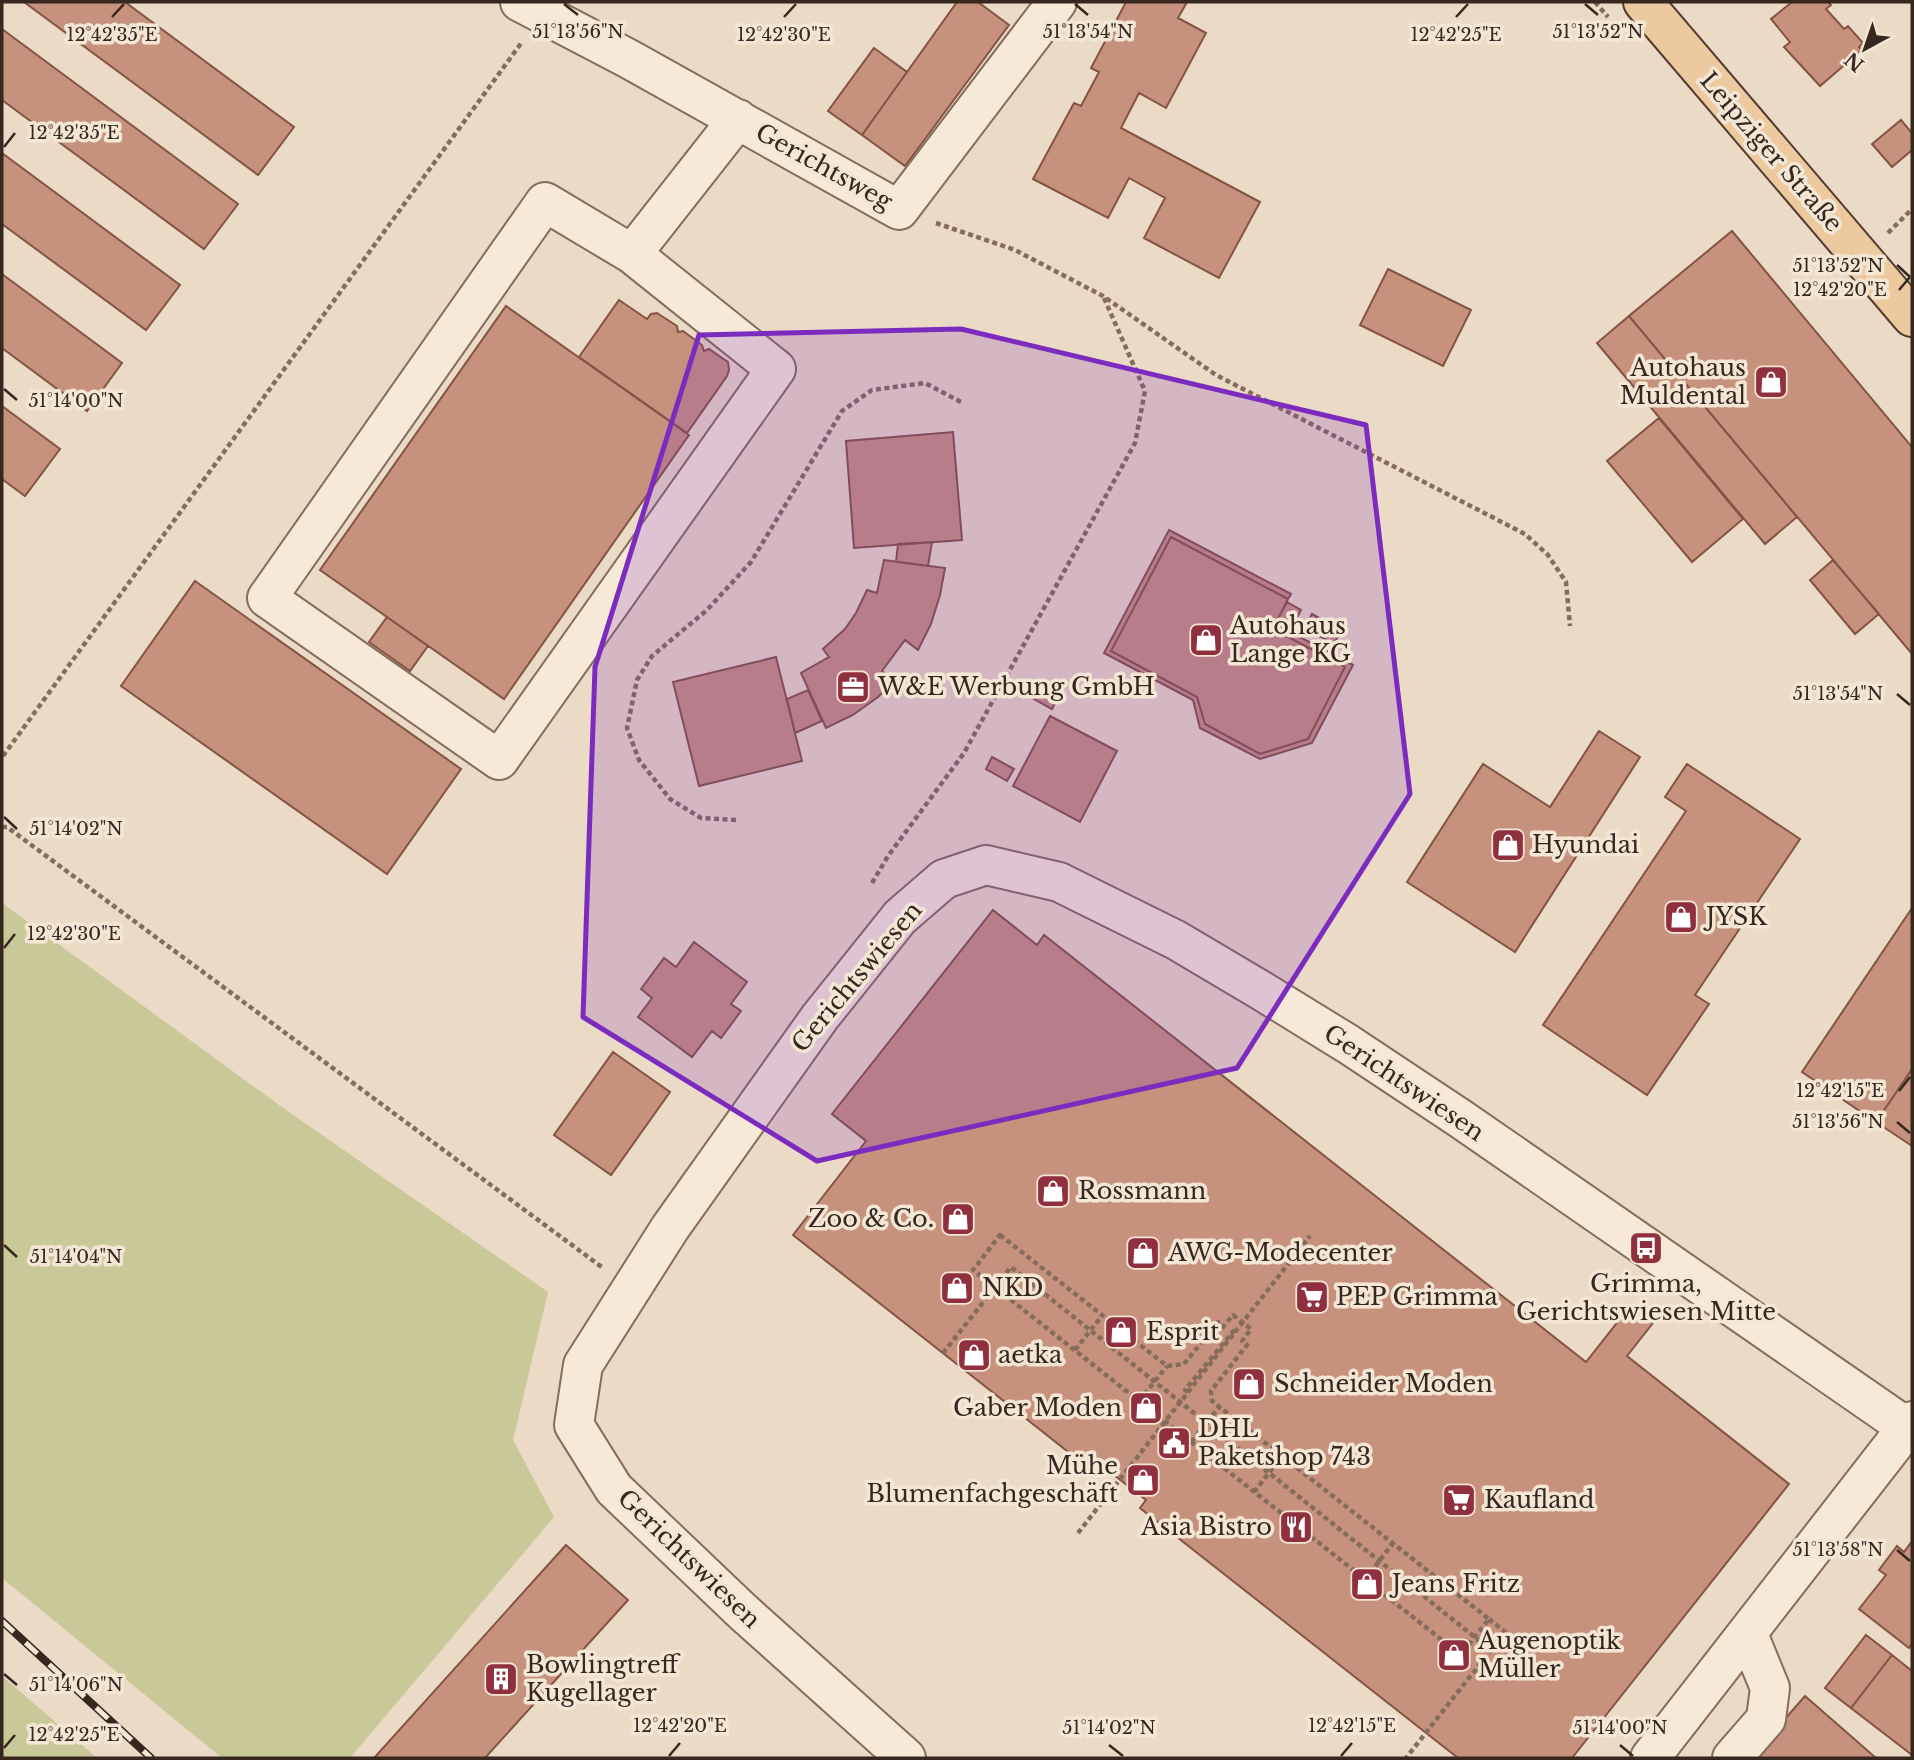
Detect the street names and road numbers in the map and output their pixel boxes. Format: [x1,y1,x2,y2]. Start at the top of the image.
street label: Leipziger Straße [1694,66,1849,237]
street label: Gerichtsweg [751,117,898,216]
street label: Gerichtswiesen [785,896,928,1058]
street label: Gerichtswiesen [1319,1018,1490,1147]
street label: Gerichtswiesen [612,1483,767,1634]

